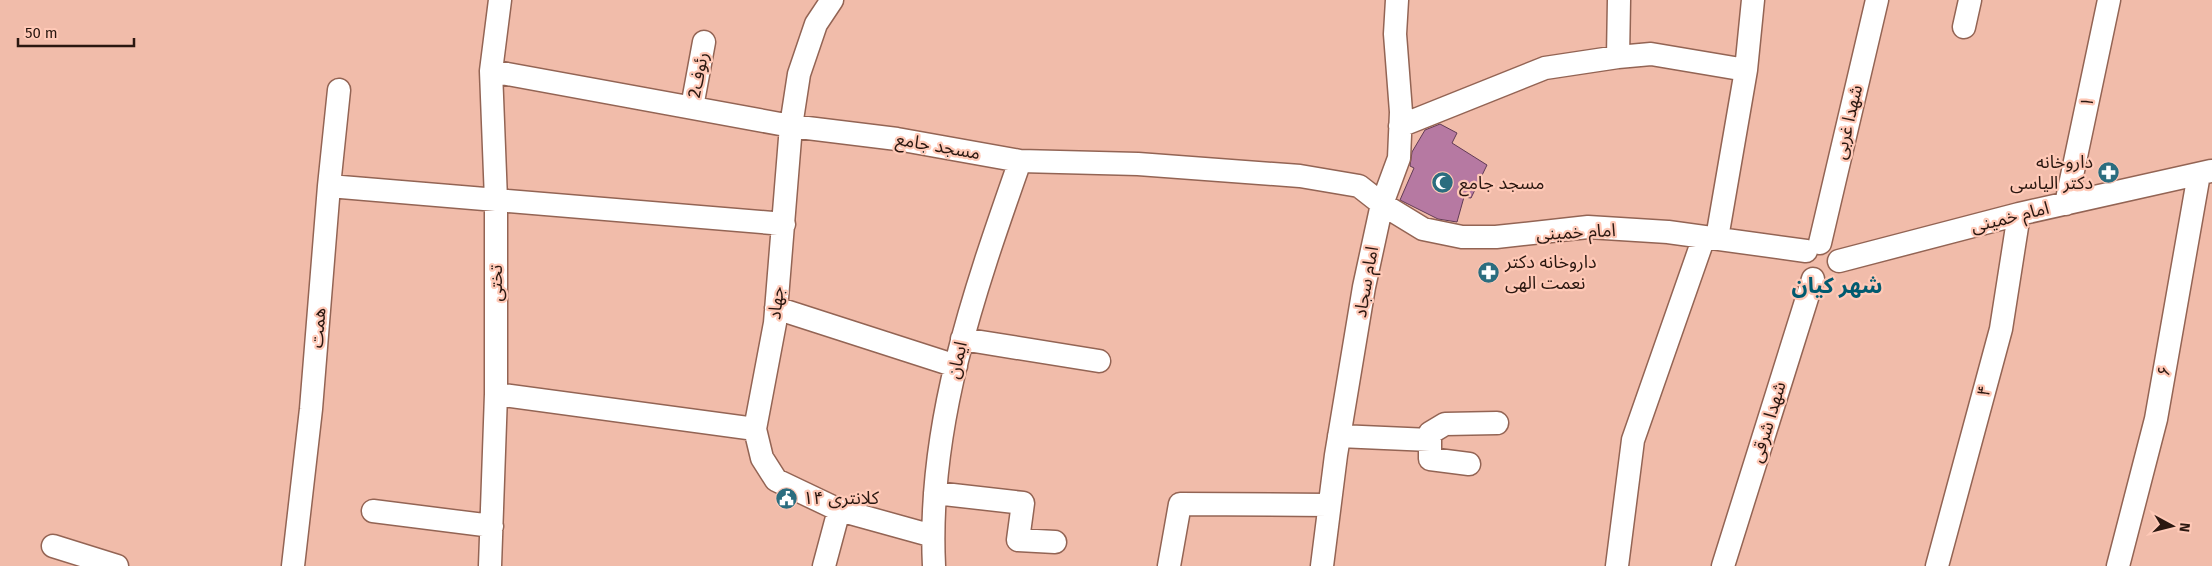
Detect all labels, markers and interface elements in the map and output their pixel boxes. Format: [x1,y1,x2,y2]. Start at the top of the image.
scale bar [18,15,134,47]
text: 50 m [25,24,58,42]
street label: رئوف2 [683,50,713,100]
street label: شهدا غربی [1829,83,1867,161]
street label: ۱ [2075,95,2099,109]
street label: مسجد جامع [894,128,982,167]
place label: داروخانه دکتر الیاسی [2010,151,2093,194]
pharmacy icon: داروخانه دکتر الیاسی [2097,160,2121,184]
mosque icon: مسجد جامع [1431,171,1455,195]
place label: مسجد جامع [1459,172,1544,197]
street label: امام خمینی [1969,197,2052,240]
street label: امام خمینی [1536,219,1616,248]
street label: امام سجاد [1349,245,1386,320]
place label: داروخانه دکتر نعمت الهی [1504,251,1597,294]
pharmacy icon: داروخانه دکتر نعمت الهی [1477,260,1501,284]
street label: تختی [485,265,507,301]
district label: شهر کیان [1792,272,1882,299]
street label: جهاد [763,285,789,321]
street label: همت [306,307,330,349]
street label: ایمان [942,339,972,381]
street label: ۶ [2152,364,2176,378]
street label: شهدا شرقی [1745,379,1791,465]
street label: ۴ [1972,383,1996,399]
public building icon: کلانتری ۱۴ [775,486,799,510]
place label: کلانتری ۱۴ [803,487,880,509]
north arrow [2147,501,2197,551]
text: N [2175,522,2193,533]

